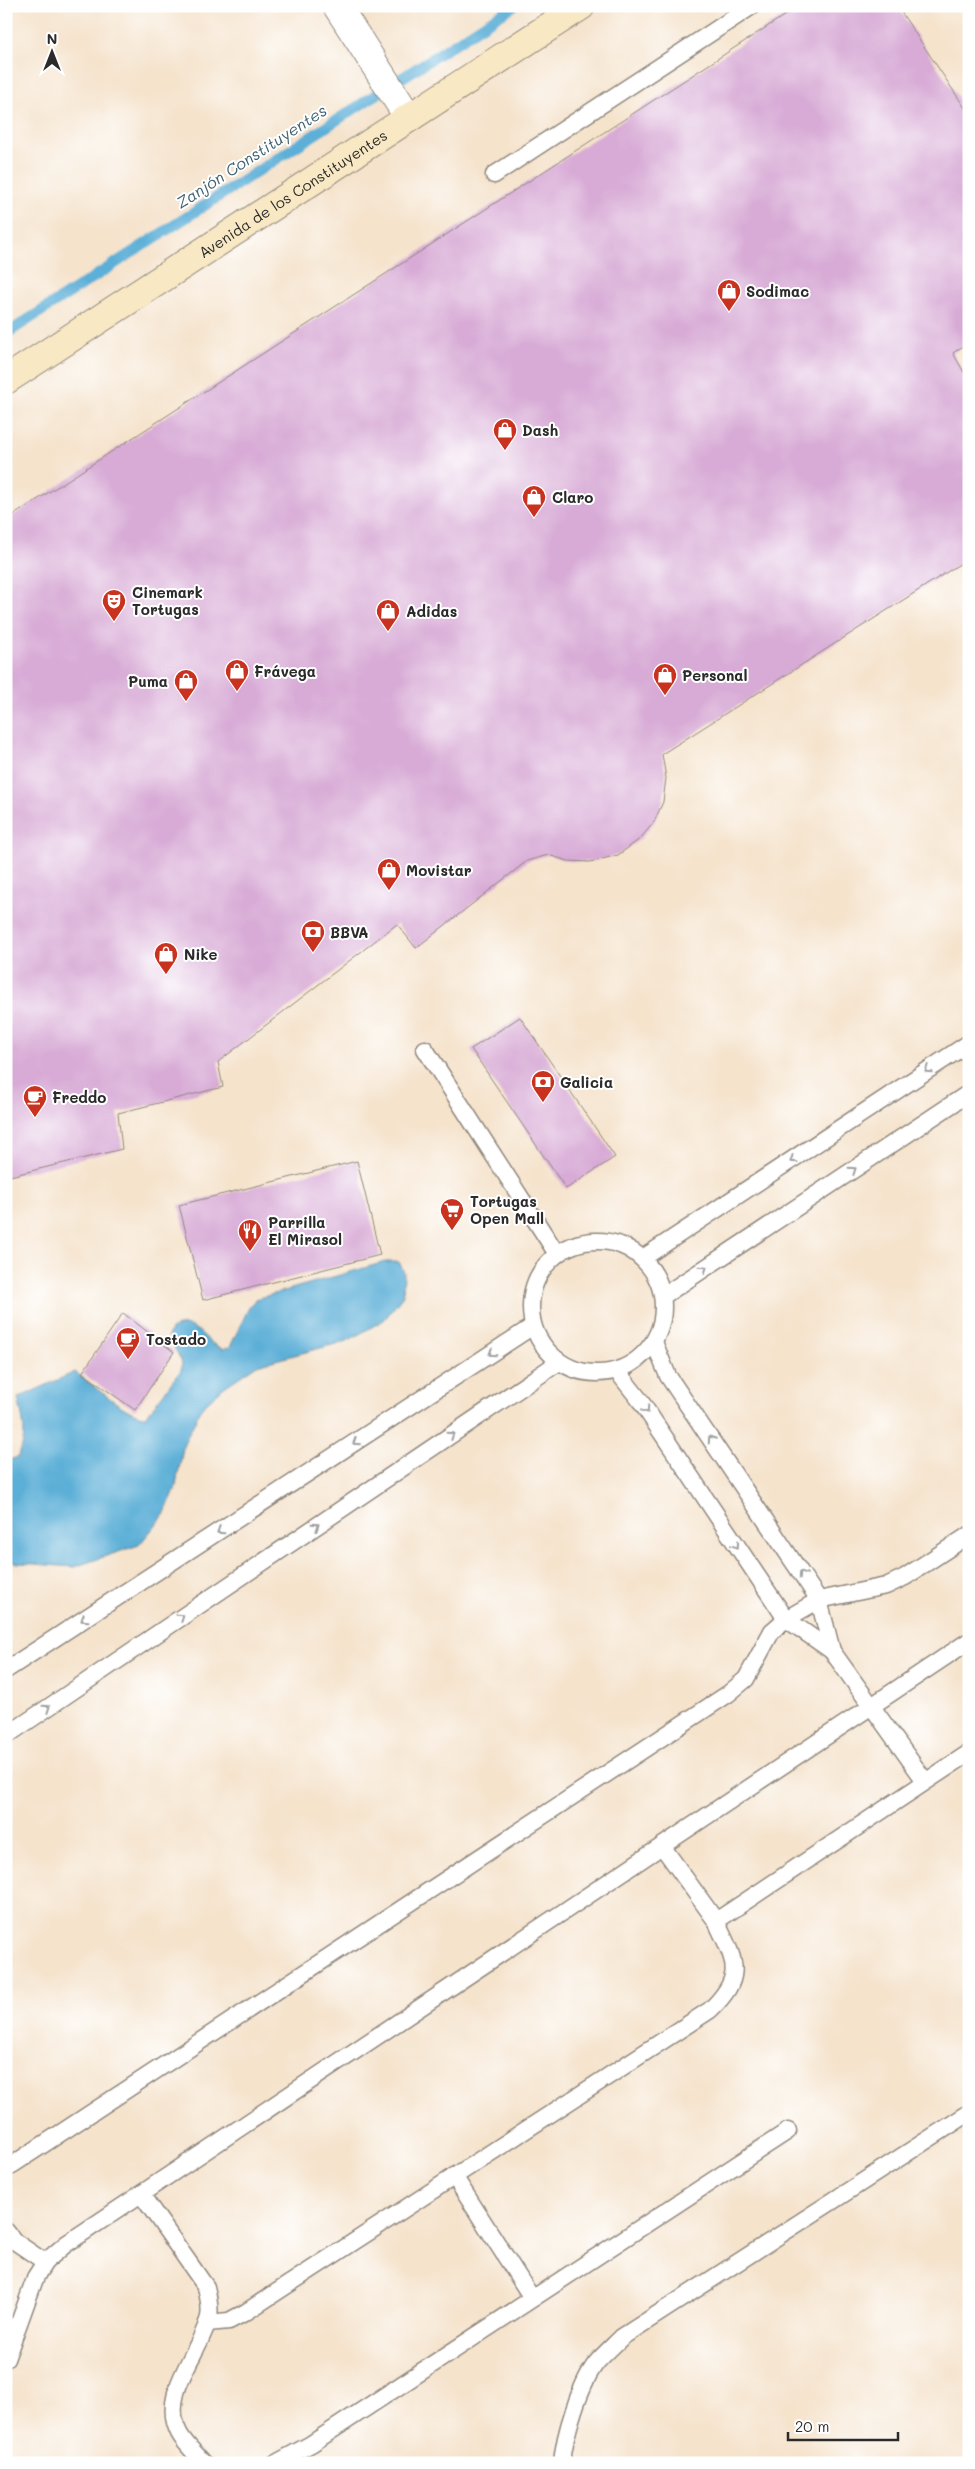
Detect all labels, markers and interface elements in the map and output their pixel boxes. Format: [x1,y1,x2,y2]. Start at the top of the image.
north arrow [28,28,78,78]
text: N [47,29,57,48]
water label: Zanjón Constituyentes [172,99,331,213]
street label: Avenida de los Constituyentes [195,125,391,262]
shop icon: Sodimac [716,278,742,312]
place label: Sodimac [746,281,809,301]
shop icon: Dash [492,417,518,451]
place label: Dash [522,420,559,440]
shop icon: Claro [521,484,547,518]
place label: Claro [552,487,593,507]
place label: Cinemark Tortugas [132,582,203,619]
theatre icon: Cinemark Tortugas [101,588,127,622]
shop icon: Adidas [375,598,401,632]
place label: Adidas [406,601,457,621]
shop icon: Frávega [224,658,250,692]
place label: Frávega [254,661,316,681]
shop icon: Personal [652,662,678,696]
place label: Personal [682,665,748,685]
shop icon: Puma [173,668,199,702]
place label: Puma [128,671,168,691]
shop icon: Movistar [376,857,402,891]
place label: Movistar [406,860,472,880]
bank icon: BBVA [300,919,326,953]
place label: BBVA [330,922,368,942]
shop icon: Nike [153,941,179,975]
place label: Nike [184,944,218,964]
one-way arrow [924,1064,934,1073]
bank icon: Galicia [530,1069,556,1103]
place label: Galicia [560,1072,613,1092]
cafe icon: Freddo [22,1084,48,1118]
place label: Freddo [52,1087,106,1107]
one-way arrow [789,1154,798,1163]
one-way arrow [848,1166,857,1176]
place label: Tortugas Open Mall [470,1191,544,1228]
supermarket icon: Tortugas Open Mall [439,1197,465,1231]
place label: Parrilla El Mirasol [268,1212,342,1249]
restaurant icon: Parrilla El Mirasol [237,1218,263,1252]
one-way arrow [698,1266,707,1275]
cafe icon: Tostado [115,1326,141,1360]
place label: Tostado [146,1329,206,1349]
one-way arrow [489,1347,498,1356]
one-way arrow [640,1404,649,1413]
one-way arrow [445,1432,454,1442]
one-way arrow [353,1436,362,1445]
one-way arrow [708,1436,717,1445]
one-way arrow [311,1523,320,1533]
one-way arrow [217,1524,226,1534]
one-way arrow [730,1539,739,1549]
one-way arrow [798,1570,808,1579]
one-way arrow [80,1613,89,1623]
one-way arrow [176,1614,185,1623]
one-way arrow [41,1705,50,1714]
scale bar [788,2409,898,2441]
text: 20 m [795,2416,829,2436]

